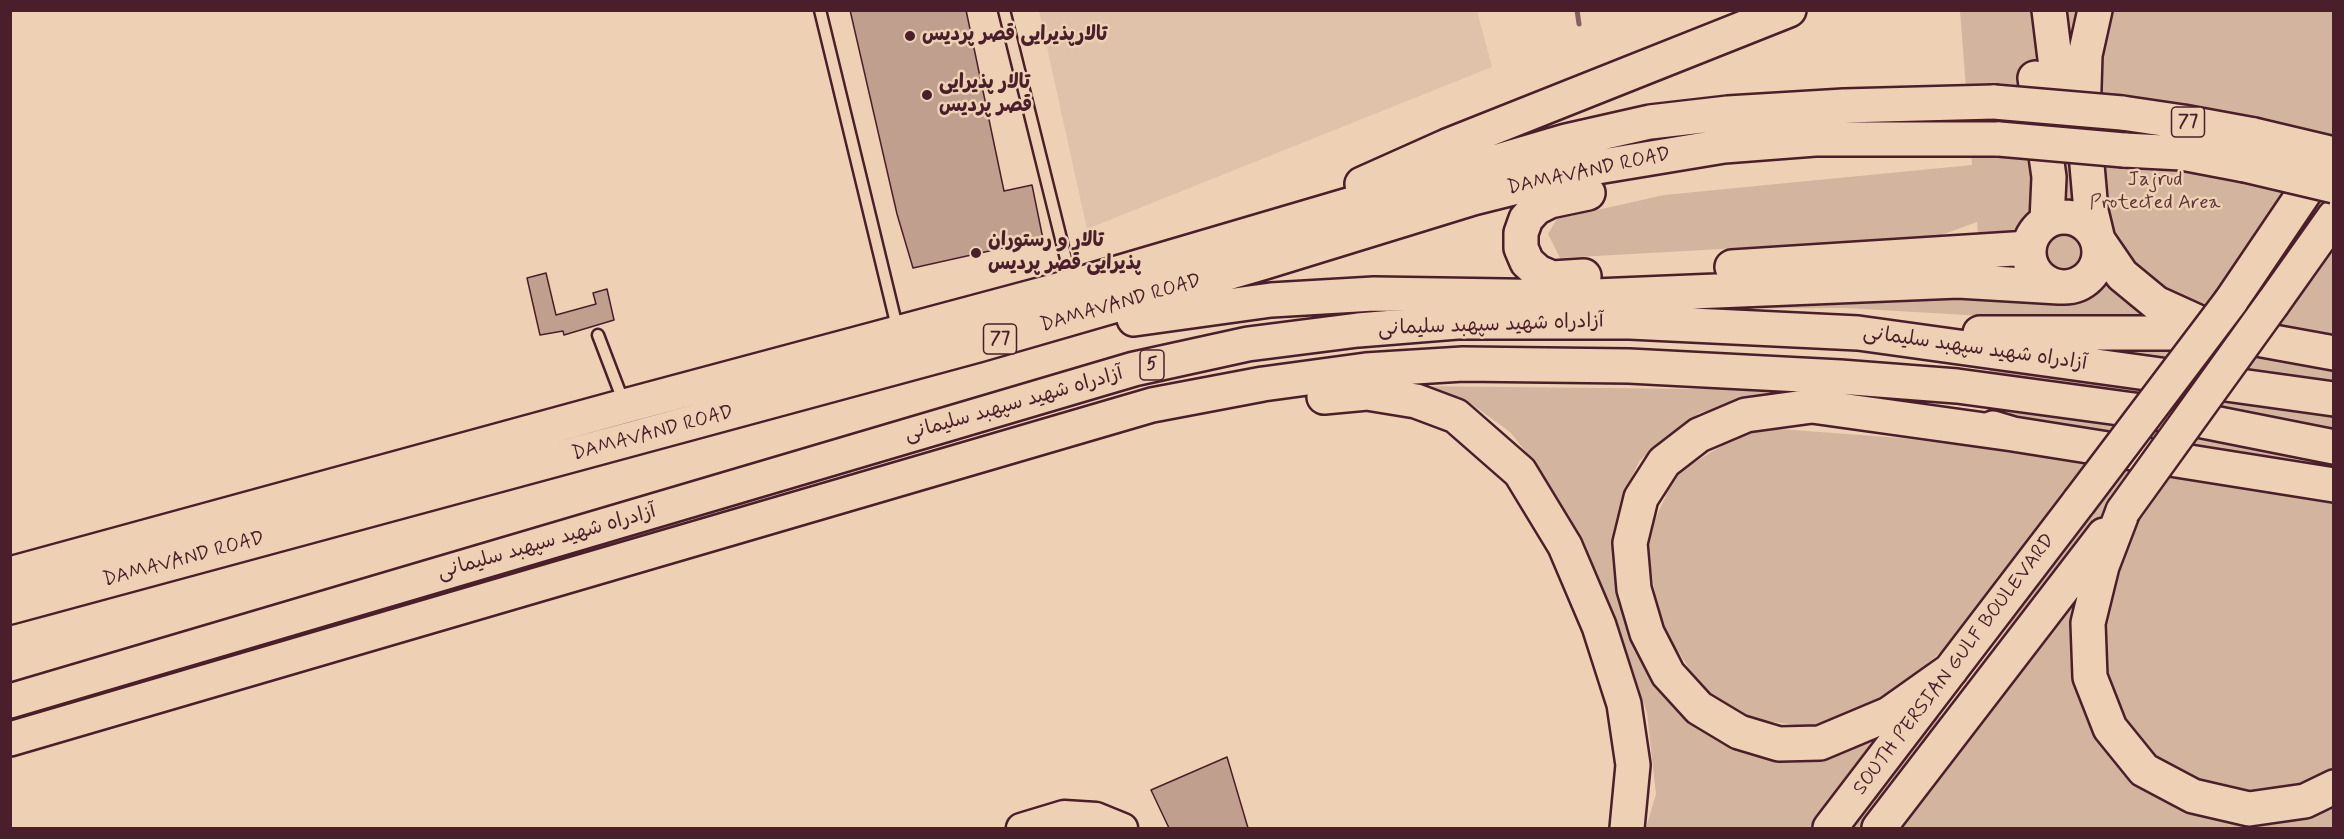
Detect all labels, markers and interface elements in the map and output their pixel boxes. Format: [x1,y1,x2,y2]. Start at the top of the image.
place label: تالارپذیرایی قصر پردیس [922,24,1107,48]
marker: تالارپذیرایی قصر پردیس [903,29,917,43]
place label: تالار پذیرایی قصر پردیس [939,72,1032,119]
marker: تالار پذیرایی قصر پردیس [920,88,934,102]
road number: 77 [2172,107,2204,137]
street label: DAMAVAND ROAD [1505,143,1673,201]
park label: Jajrud Protected Area [2090,169,2220,216]
place label: تالار و رستوران پذیرایی قصر پردیس [988,230,1141,277]
marker: تالار و رستوران پذیرایی قصر پردیس [969,246,983,260]
street label: DAMAVAND ROAD [1038,270,1204,338]
street label: آزادراه شهید سپهبد سلیمانی [1378,310,1604,342]
street label: آزادراه شهید سپهبد سلیمانی [1862,321,2088,377]
road number: 77 [984,324,1016,354]
road number: 5 [1140,350,1164,380]
street label: آزادراه شهید سپهبد سلیمانی [902,362,1126,448]
street label: DAMAVAND ROAD [570,401,736,467]
street label: آزادراه شهید سپهبد سلیمانی [435,500,659,586]
street label: DAMAVAND ROAD [101,527,267,593]
street label: SOUTH PERSIAN GULF BOULEVARD [1849,530,2061,800]

